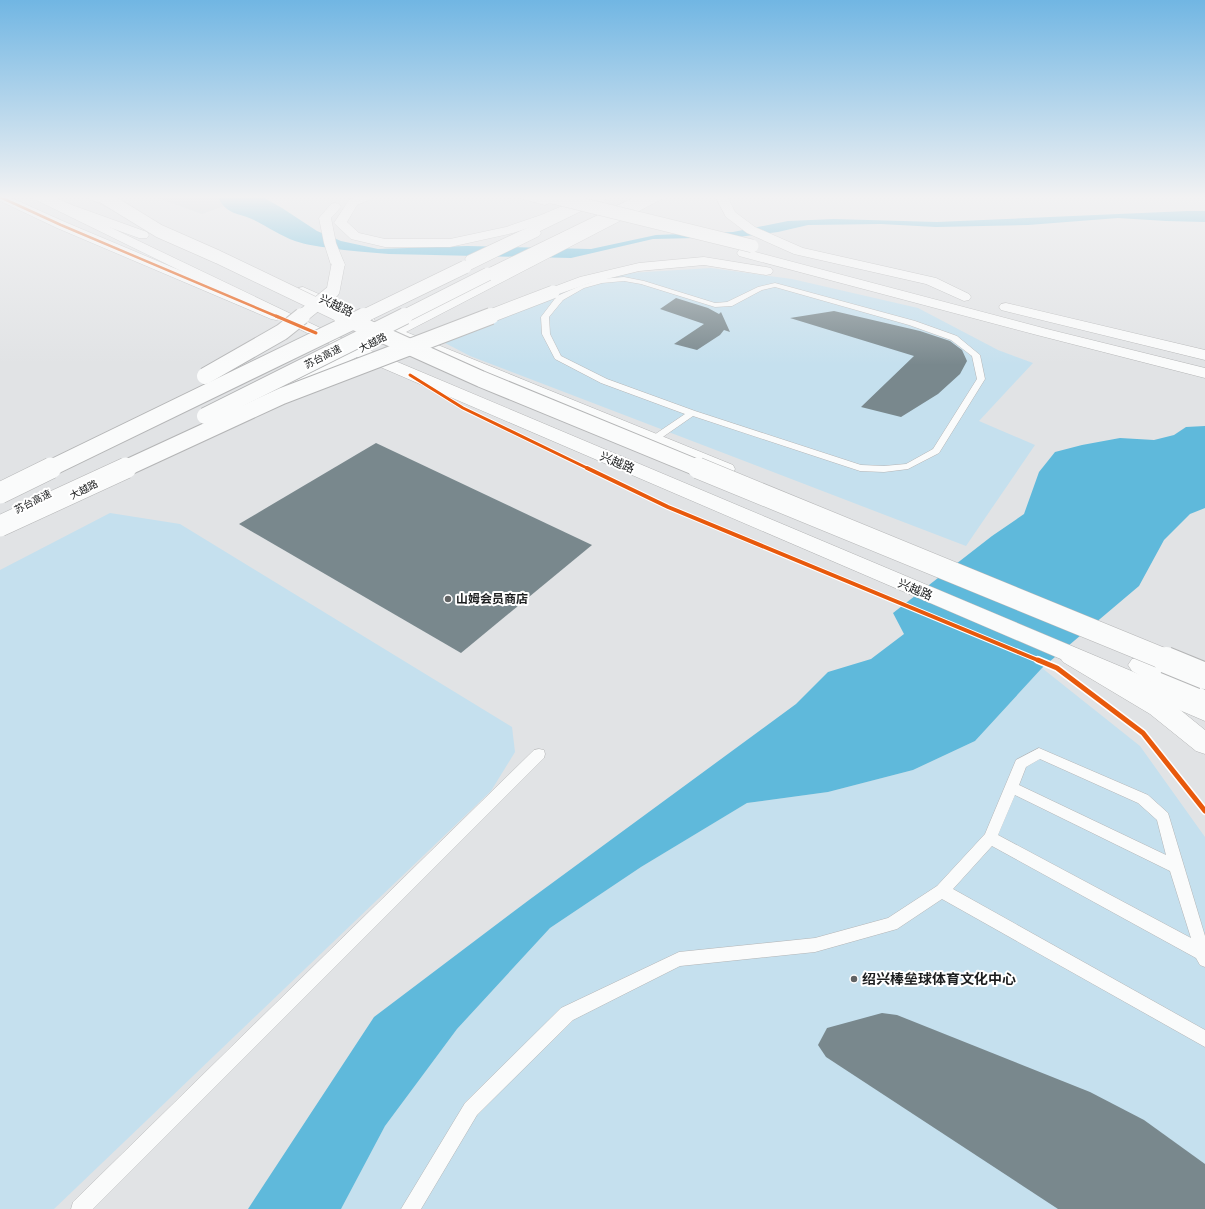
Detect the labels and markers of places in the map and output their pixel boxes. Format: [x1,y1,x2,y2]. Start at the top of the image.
place label: 山姆会员商店 [456,592,528,607]
marker: 山姆会员商店 [443,594,453,604]
place label: 绍兴棒垒球体育文化中心 [862,971,1016,988]
marker: 绍兴棒垒球体育文化中心 [849,974,859,984]

